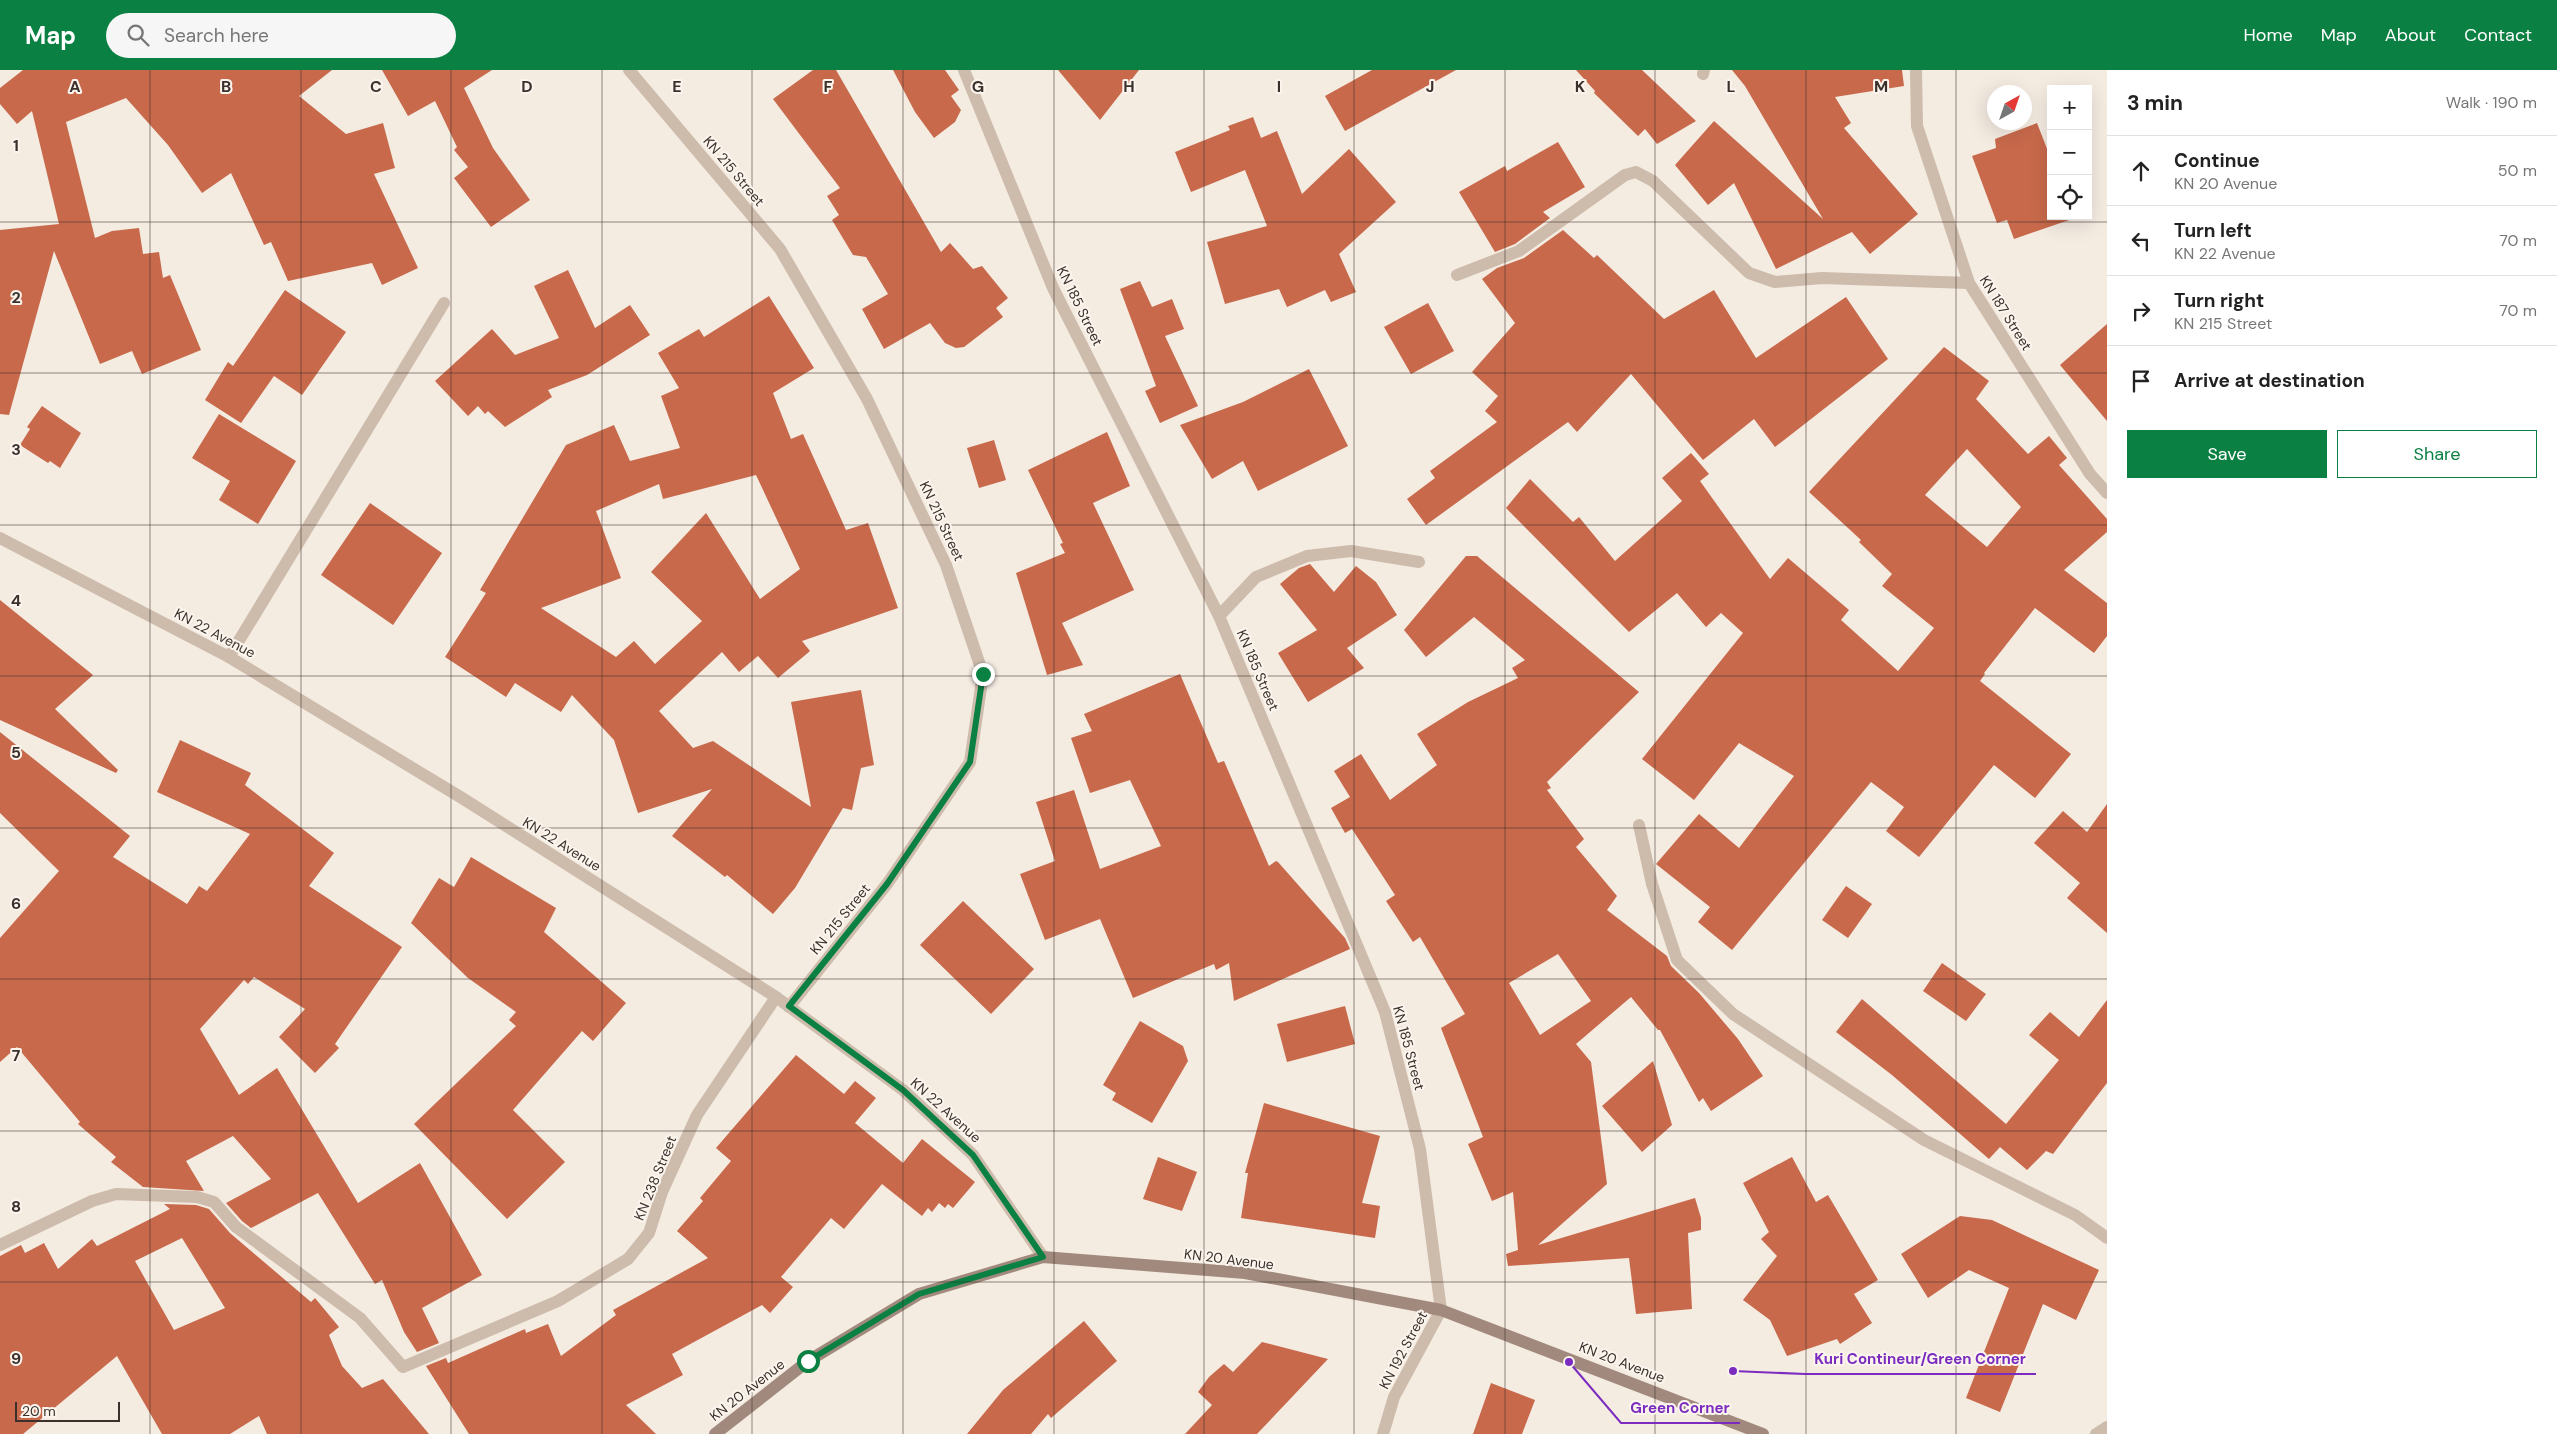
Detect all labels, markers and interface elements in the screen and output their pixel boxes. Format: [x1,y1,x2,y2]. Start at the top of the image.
search box [106,13,456,58]
text: Map [25,20,76,51]
icon: search [124,21,152,49]
text: Search here [164,23,269,48]
text: Home [2243,23,2293,47]
text: Map [2321,23,2357,47]
text: About [2385,23,2436,47]
text: Contact [2464,23,2532,47]
text: A [69,76,81,97]
text: B [221,76,231,97]
text: C [370,76,382,97]
text: D [521,76,533,97]
text: E [672,76,682,97]
text: F [824,76,833,97]
text: G [972,76,984,97]
text: H [1123,76,1135,97]
text: I [1277,76,1281,97]
text: J [1426,76,1434,97]
text: K [1575,76,1586,97]
text: L [1727,76,1736,97]
text: M [1874,76,1888,97]
north arrow [1987,85,2032,130]
map controls [2047,85,2092,220]
button: + [2047,85,2092,130]
text: 3 min [2127,89,2183,117]
text: Walk · 190 m [2446,92,2537,113]
button: − [2047,130,2092,175]
street label: KN 215 Street [699,132,769,210]
text: 1 [13,135,19,156]
text: Continue [2174,148,2260,173]
icon: ahead [2127,157,2155,185]
text: 50 m [2498,160,2537,181]
text: KN 20 Avenue [2174,173,2277,194]
button: locate [2047,175,2092,220]
text: Turn left [2174,218,2252,243]
icon: left [2127,227,2155,255]
text: 70 m [2499,230,2537,251]
text: KN 22 Avenue [2174,243,2276,264]
street label: KN 185 Street [1053,263,1107,349]
street label: KN 187 Street [1976,272,2036,354]
text: 2 [11,287,21,308]
text: Turn right [2174,288,2264,313]
icon: right [2127,297,2155,325]
text: 70 m [2499,300,2537,321]
text: KN 215 Street [2174,313,2272,334]
icon: arrive [2127,367,2155,395]
text: Arrive at destination [2174,368,2365,393]
button: Save [2127,430,2327,478]
button: Share [2337,430,2537,478]
text: 3 [11,439,21,460]
street label: KN 215 Street [916,478,968,564]
text: 4 [11,590,21,611]
street label: KN 22 Avenue [171,604,259,662]
street label: KN 185 Street [1233,627,1283,713]
route end [972,663,995,686]
text: 5 [11,742,21,763]
street label: KN 22 Avenue [519,813,605,875]
street label: KN 215 Street [806,880,874,958]
text: 6 [11,893,21,914]
street label: KN 185 Street [1389,1004,1429,1092]
text: 7 [12,1045,21,1066]
street label: KN 22 Avenue [907,1074,985,1146]
street label: KN 238 Street [630,1133,680,1223]
text: 8 [11,1196,21,1217]
street label: KN 20 Avenue [1183,1245,1275,1273]
street label: KN 192 Street [1375,1308,1431,1392]
street label: KN 20 Avenue [1577,1337,1667,1387]
callout: Kuri Contineur/Green Corner [1805,1344,2036,1374]
text: 9 [11,1348,21,1369]
text: Kuri Contineur/Green Corner [1814,1349,2026,1369]
route start [797,1350,820,1373]
street label: KN 20 Avenue [706,1355,788,1425]
callout: Green Corner [1621,1393,1740,1423]
text: Green Corner [1630,1398,1730,1418]
scale bar [15,1399,120,1422]
text: 20 m [22,1402,56,1420]

